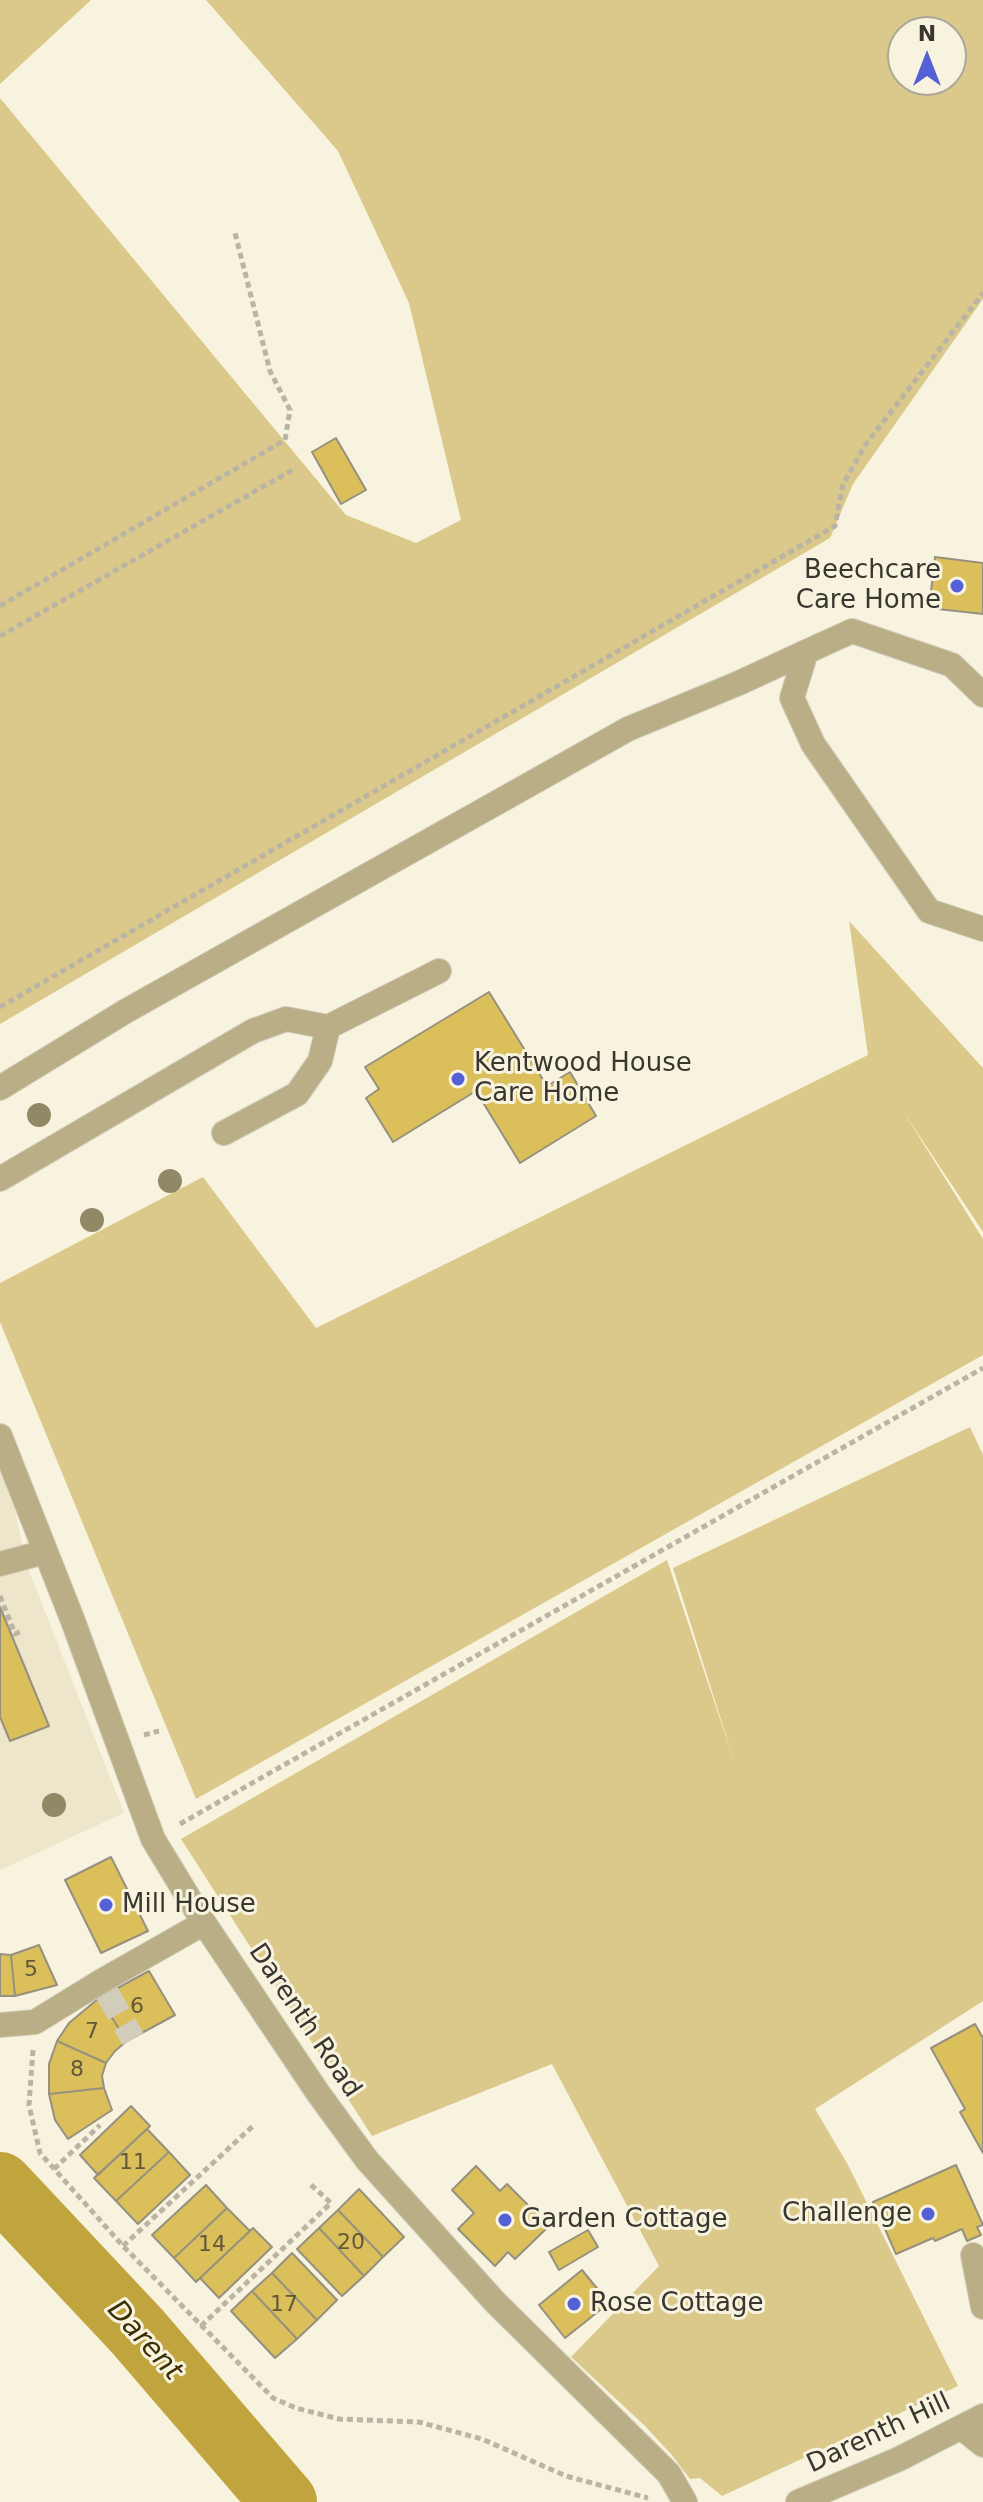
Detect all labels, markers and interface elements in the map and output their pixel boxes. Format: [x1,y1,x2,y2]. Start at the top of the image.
north arrow [887,16,967,96]
text: N [918,21,936,46]
place label: Beechcare Care Home [796,555,941,616]
marker: Beechcare Care Home [948,577,966,595]
place label: Kentwood House Care Home [474,1048,692,1110]
marker: Kentwood House Care Home [449,1070,467,1088]
place label: Mill House [122,1889,256,1921]
marker: Mill House [97,1896,115,1914]
street label: Darenth Road [241,1938,367,2104]
house number: 5 [24,1957,38,1983]
house number: 6 [130,1994,144,2020]
house number: 7 [85,2019,99,2045]
house number: 8 [70,2057,84,2083]
house number: 11 [119,2150,147,2176]
place label: Challenge [782,2198,912,2230]
place label: Garden Cottage [521,2204,727,2236]
marker: Challenge [919,2205,937,2223]
marker: Garden Cottage [496,2211,514,2229]
house number: 20 [337,2230,365,2256]
house number: 14 [198,2232,226,2258]
place label: Rose Cottage [590,2288,763,2320]
house number: 17 [270,2292,298,2318]
water label: Darent [99,2294,189,2388]
marker: Rose Cottage [565,2295,583,2313]
street label: Darenth Hill [802,2387,956,2481]

